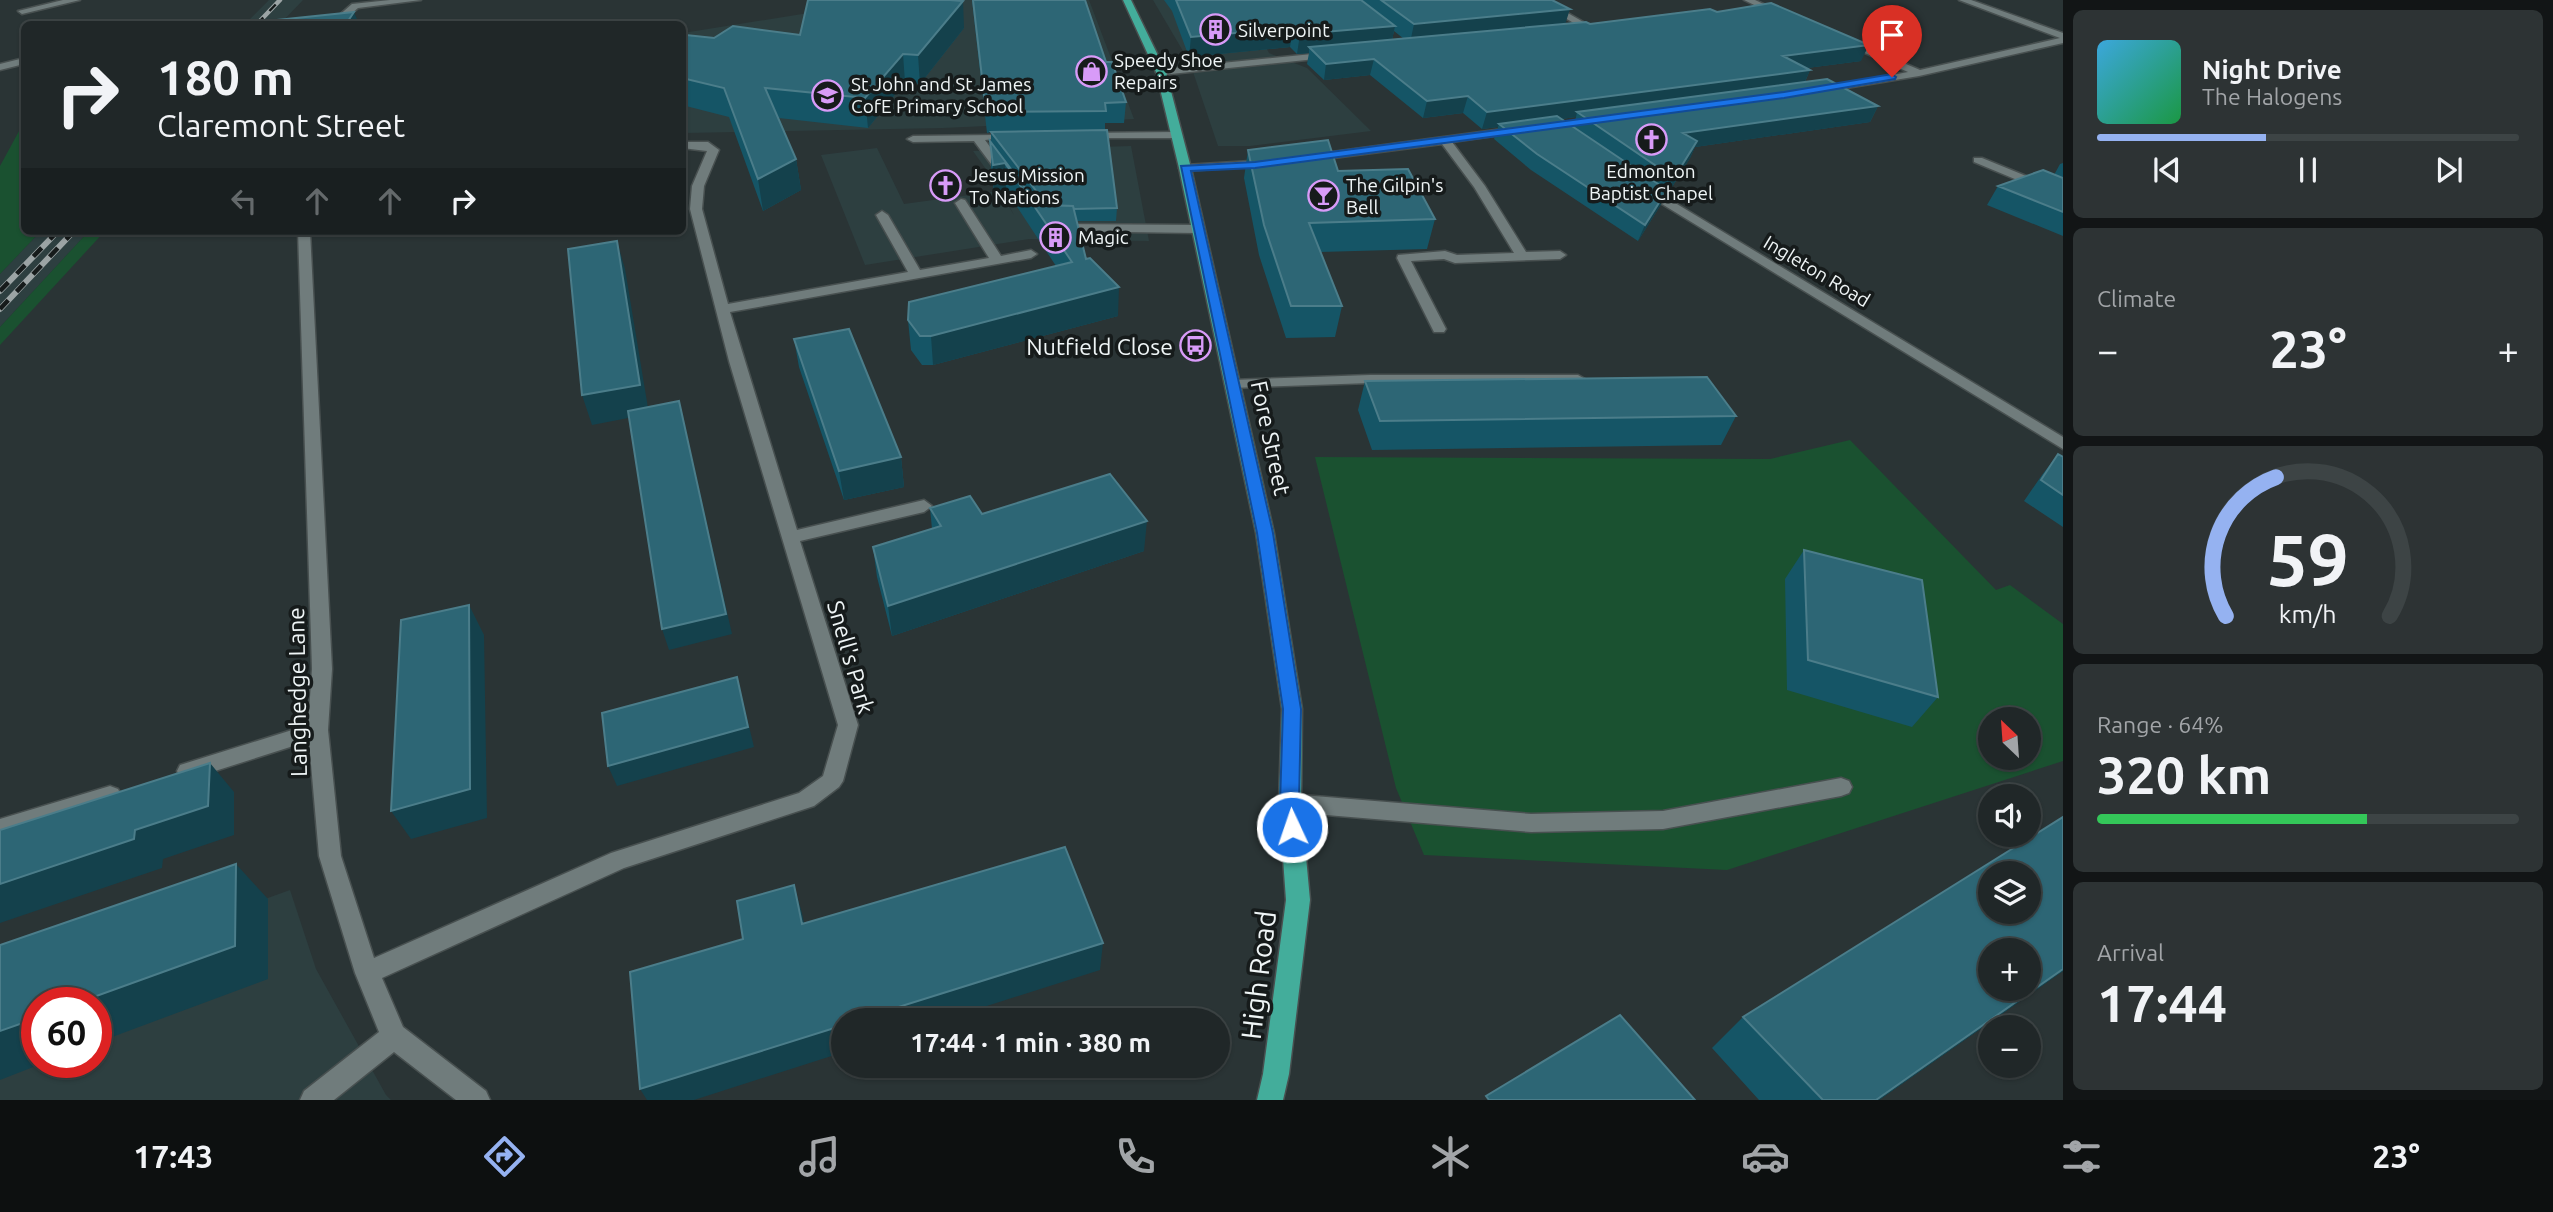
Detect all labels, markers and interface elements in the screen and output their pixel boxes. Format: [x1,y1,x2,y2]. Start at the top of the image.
pin [1862,5,1922,77]
building icon: Silverpoint [1198,13,1232,47]
icon: arrive [1873,16,1911,54]
place label: Silverpoint [1238,19,1330,41]
icon: right [42,49,133,140]
text: 180 m [157,49,294,104]
place label: Speedy Shoe Repairs [1114,49,1223,93]
shop icon: Speedy Shoe Repairs [1074,54,1108,88]
text: Night Drive [2202,55,2342,84]
place label: St John and St James CofE Primary School [851,73,1031,117]
school or university icon: St John and St James CofE Primary School [811,78,845,112]
text: The Halogens [2202,84,2342,109]
text: Claremont Street [157,107,405,143]
church icon: Edmonton Baptist Chapel [1634,123,1668,157]
icon: previous [2148,151,2186,189]
icon: pause [2289,151,2327,189]
icon: next [2430,151,2468,189]
place label: Edmonton Baptist Chapel [1589,160,1713,204]
place label: Jesus Mission To Nations [969,164,1085,208]
church icon: Jesus Mission To Nations [929,169,963,203]
place label: The Gilpin's Bell [1346,174,1443,218]
bar icon: The Gilpin's Bell [1306,179,1340,213]
icon: left [225,182,263,220]
icon: ahead [298,182,336,220]
icon: ahead [371,182,409,220]
icon: right [444,182,482,220]
building icon: Magic [1038,220,1072,254]
place label: Magic [1078,226,1129,248]
street label: Ingleton Road [1760,231,1874,311]
text: Climate [2097,286,2176,311]
text: 23° [2269,320,2347,378]
bus stop icon: Nutfield Close [1179,329,1213,363]
text: − [2097,329,2118,371]
text: + [2498,329,2519,371]
place label: Nutfield Close [1026,334,1173,359]
street label: Fore Street [1247,378,1295,498]
text: 59 [2267,518,2349,600]
street label: Snell's Park [823,598,879,717]
text: km/h [2279,600,2337,628]
street label: Langhedge Lane [283,607,311,777]
north arrow [1978,707,2040,770]
map controls [1978,707,2041,1078]
text: Range · 64% [2097,712,2224,737]
text: 320 km [2097,746,2271,804]
button: sound [1978,784,2041,847]
position arrow [1255,790,1329,864]
button: layers [1978,861,2041,924]
street label: High Road [1235,909,1281,1041]
button: + [1978,938,2041,1001]
text: Arrival [2097,940,2164,965]
text: 17:44 [2097,974,2227,1032]
speed limit sign: 60 [21,987,112,1078]
button: − [1978,1015,2041,1078]
text: 17:44 · 1 min · 380 m [910,1028,1151,1057]
icon: directions [480,1132,529,1181]
icon: music [795,1132,844,1181]
icon: phone [1111,1132,1160,1181]
icon: climate [1426,1132,1475,1181]
icon: car [1741,1132,1790,1181]
icon: filters [2057,1132,2106,1181]
text: 17:43 [133,1138,213,1174]
text: 23° [2372,1138,2420,1174]

